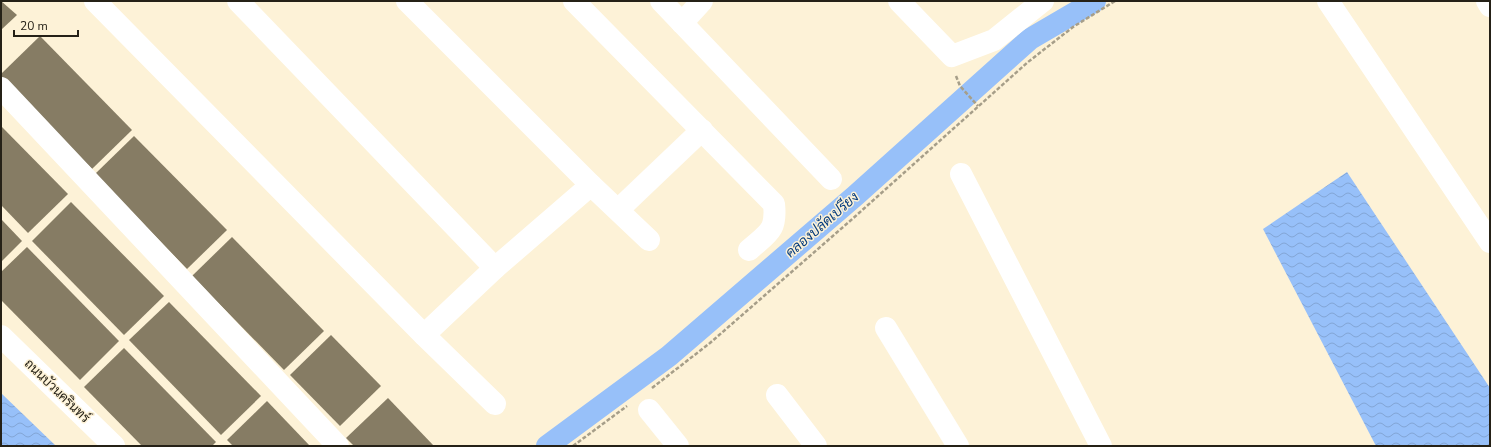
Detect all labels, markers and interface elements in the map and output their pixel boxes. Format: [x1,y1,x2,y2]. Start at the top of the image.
scale bar [14,12,78,38]
text: 20 m [20,18,48,34]
water label: คลองปลัดเปรียง [781,188,863,262]
street label: ถนนบัวนครินทร์ [20,354,94,427]

